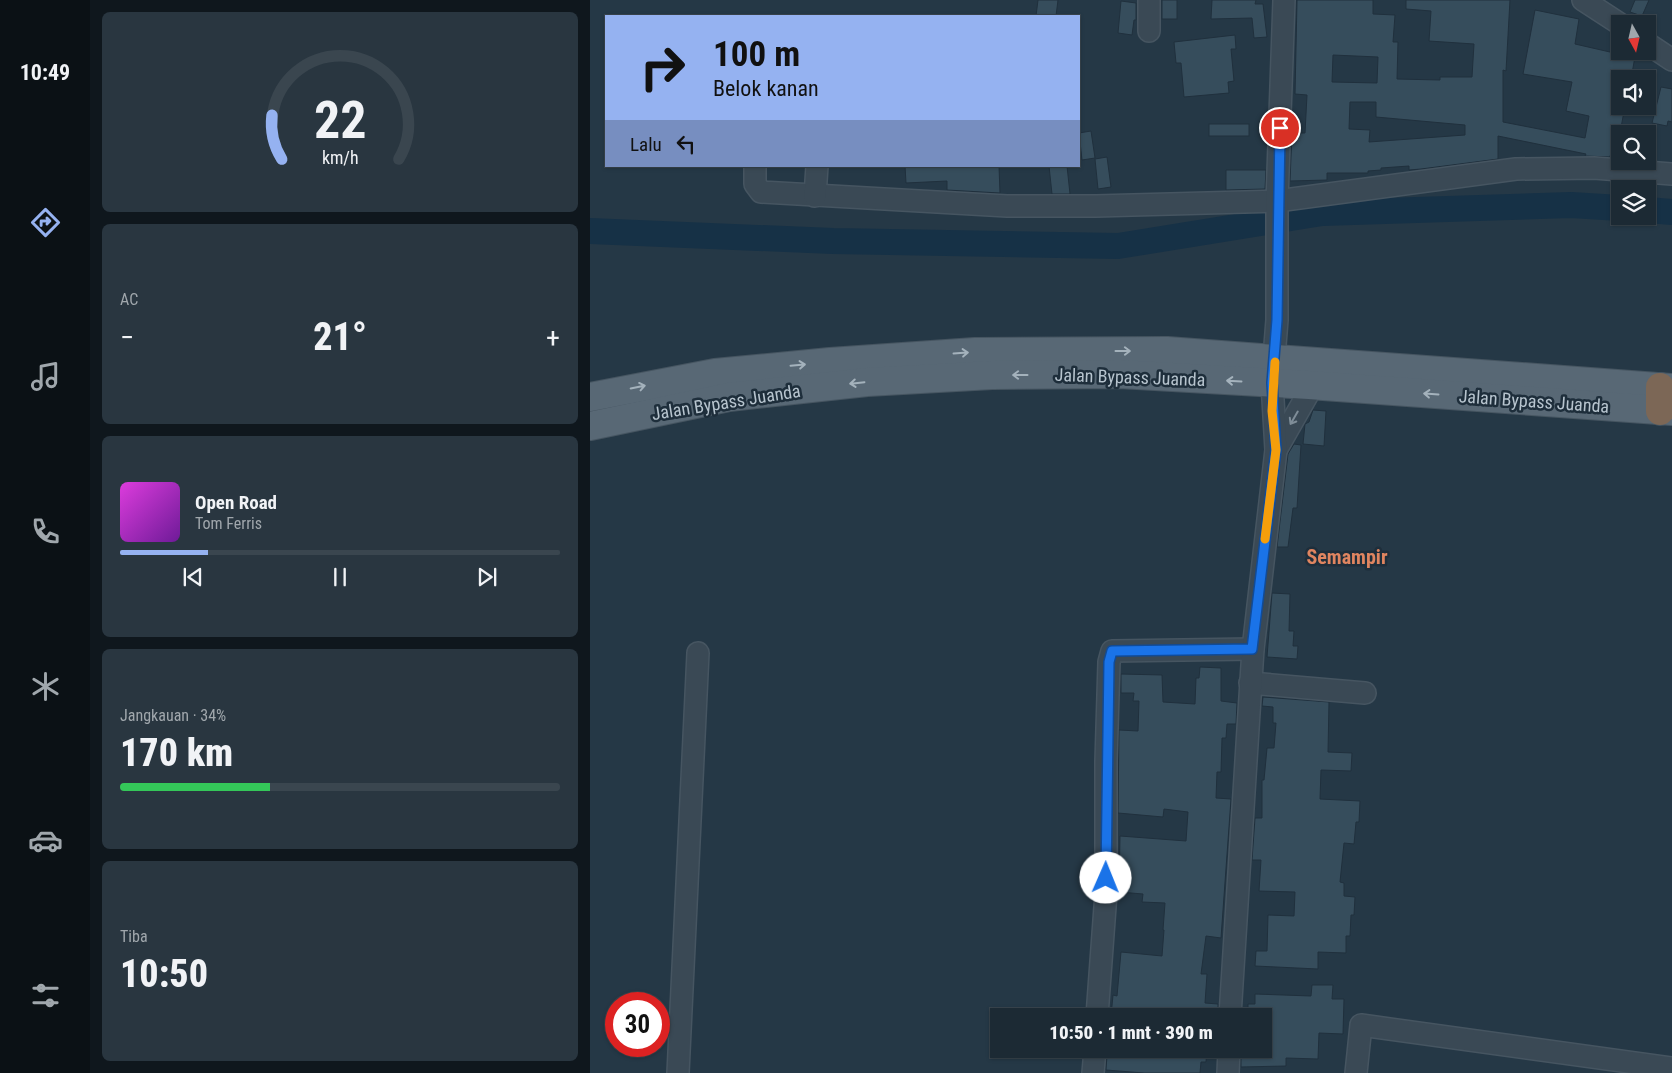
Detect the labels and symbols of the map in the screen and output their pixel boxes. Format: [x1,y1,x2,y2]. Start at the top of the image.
north arrow [1611,15,1656,60]
pin [1259,107,1301,149]
one-way arrow [1114,346,1131,356]
one-way arrow [952,348,968,358]
one-way arrow [790,360,806,369]
street label: Jalan Bypass Juanda [1054,364,1206,390]
one-way arrow [1012,370,1028,380]
one-way arrow [1227,376,1243,385]
one-way arrow [850,378,866,388]
street label: Jalan Bypass Juanda [650,380,802,424]
one-way arrow [629,382,645,392]
street label: Jalan Bypass Juanda [1458,385,1610,417]
one-way arrow [1424,389,1440,398]
one-way arrow [1289,410,1299,424]
district label: Semampir [1306,545,1388,569]
position arrow [1079,851,1131,903]
speed limit sign: 30 [605,992,670,1057]

